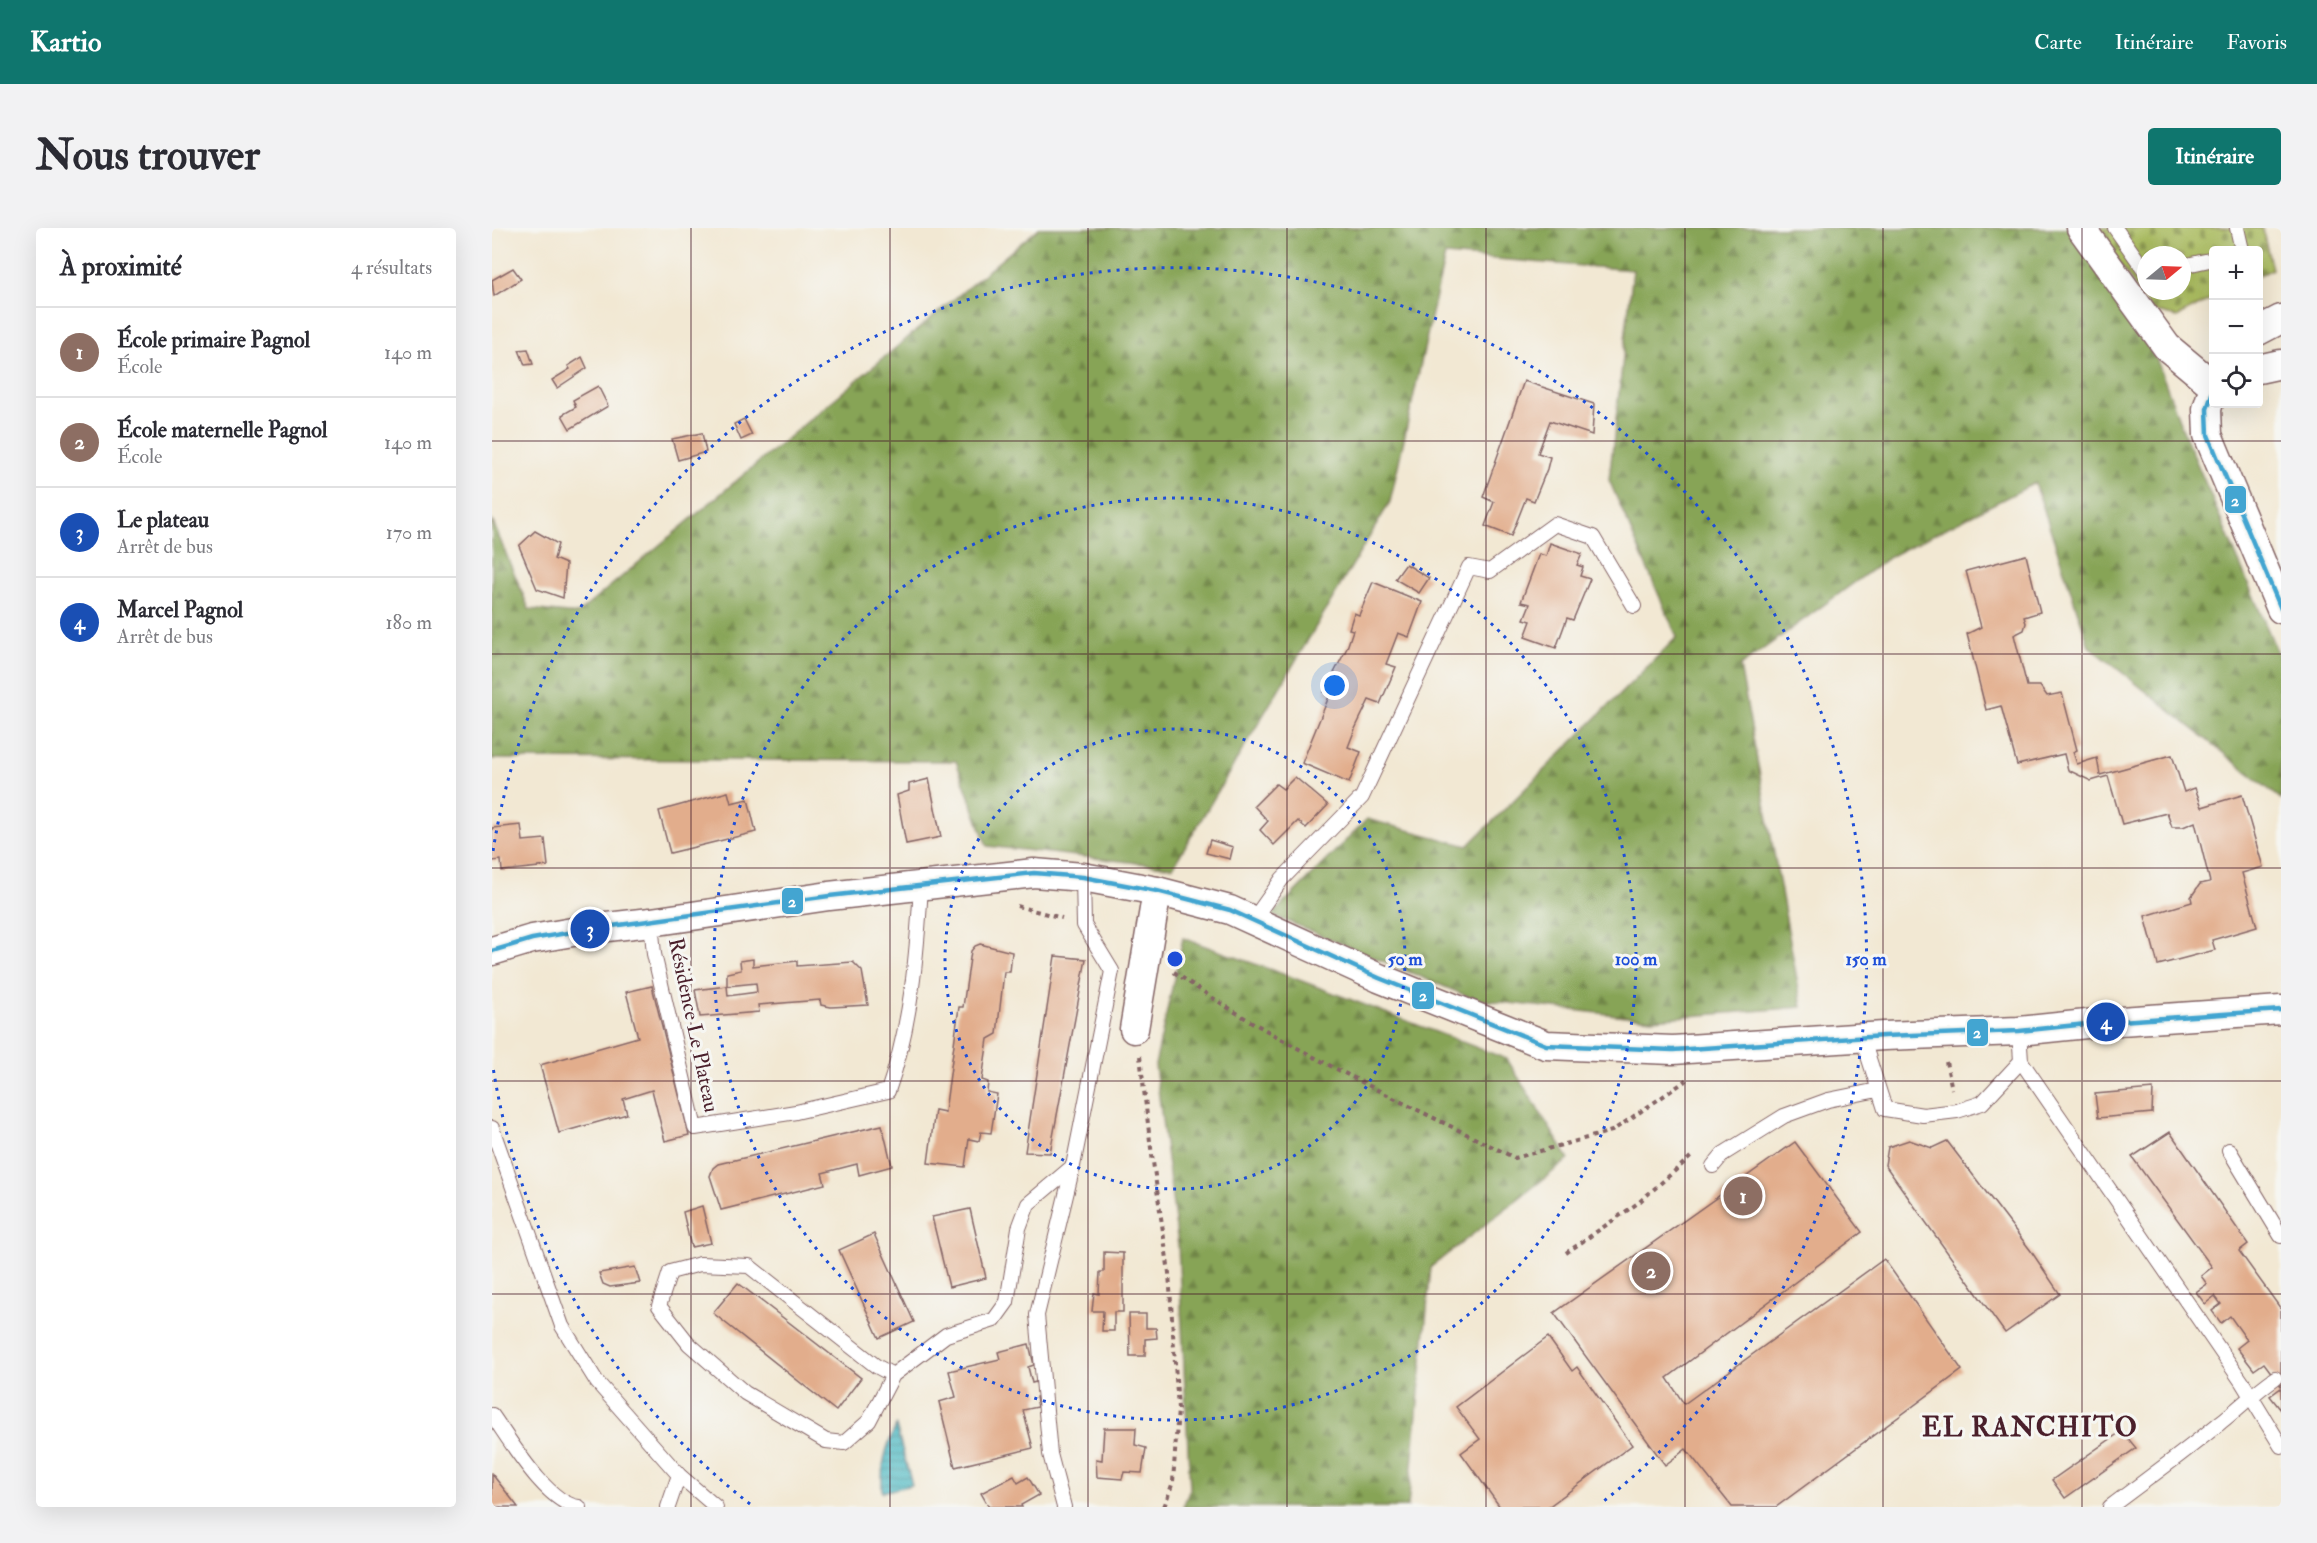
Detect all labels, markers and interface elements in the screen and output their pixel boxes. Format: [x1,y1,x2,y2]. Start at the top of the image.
text: Kartio [30,25,101,60]
text: Carte [2034,29,2082,56]
text: Itinéraire [2115,29,2193,56]
text: Favoris [2226,29,2287,56]
button: Itinéraire [2148,128,2281,185]
text: Nous trouver [36,130,260,182]
north arrow [2137,246,2191,300]
map controls [2209,246,2263,408]
button: + [2209,246,2263,300]
text: À proximité [60,251,182,283]
text: 4 résultats [351,255,432,280]
button: − [2209,300,2263,354]
text: École primaire Pagnol [117,326,310,354]
text: 1 [76,340,83,365]
text: 140 m [384,340,432,365]
text: École [117,354,162,379]
button: locate [2209,354,2263,408]
text: École maternelle Pagnol [117,416,327,444]
text: 2 [74,430,85,455]
text: 140 m [384,430,432,455]
text: École [117,444,162,469]
line badge: 2 [2224,485,2247,514]
text: 2 [2231,491,2239,511]
text: Le plateau [117,506,209,534]
text: 3 [76,520,83,545]
text: 170 m [386,520,432,545]
text: Arrêt de bus [117,534,213,559]
text: Marcel Pagnol [117,596,243,624]
text: 4 [74,610,85,635]
text: 180 m [385,610,432,635]
text: Arrêt de bus [117,624,213,649]
your location [1320,671,1349,700]
line badge: 2 [781,887,804,915]
text: 2 [788,892,796,912]
pin: 3 [570,906,610,952]
street label: Résidence Le Plateau [662,935,725,1115]
text: 50 m [1388,948,1423,971]
text: 100 m [1615,948,1658,971]
text: 150 m [1845,948,1888,971]
centre of rings [1165,949,1185,969]
line badge: 2 [1411,981,1435,1010]
text: 2 [1419,986,1427,1006]
pin: 4 [2086,1000,2126,1044]
line badge: 2 [1966,1018,1989,1047]
text: 2 [1973,1023,1981,1043]
pin: 1 [1724,1174,1762,1218]
pin: 2 [1632,1248,1670,1294]
district label: EL RANCHITO [1922,1411,2138,1444]

